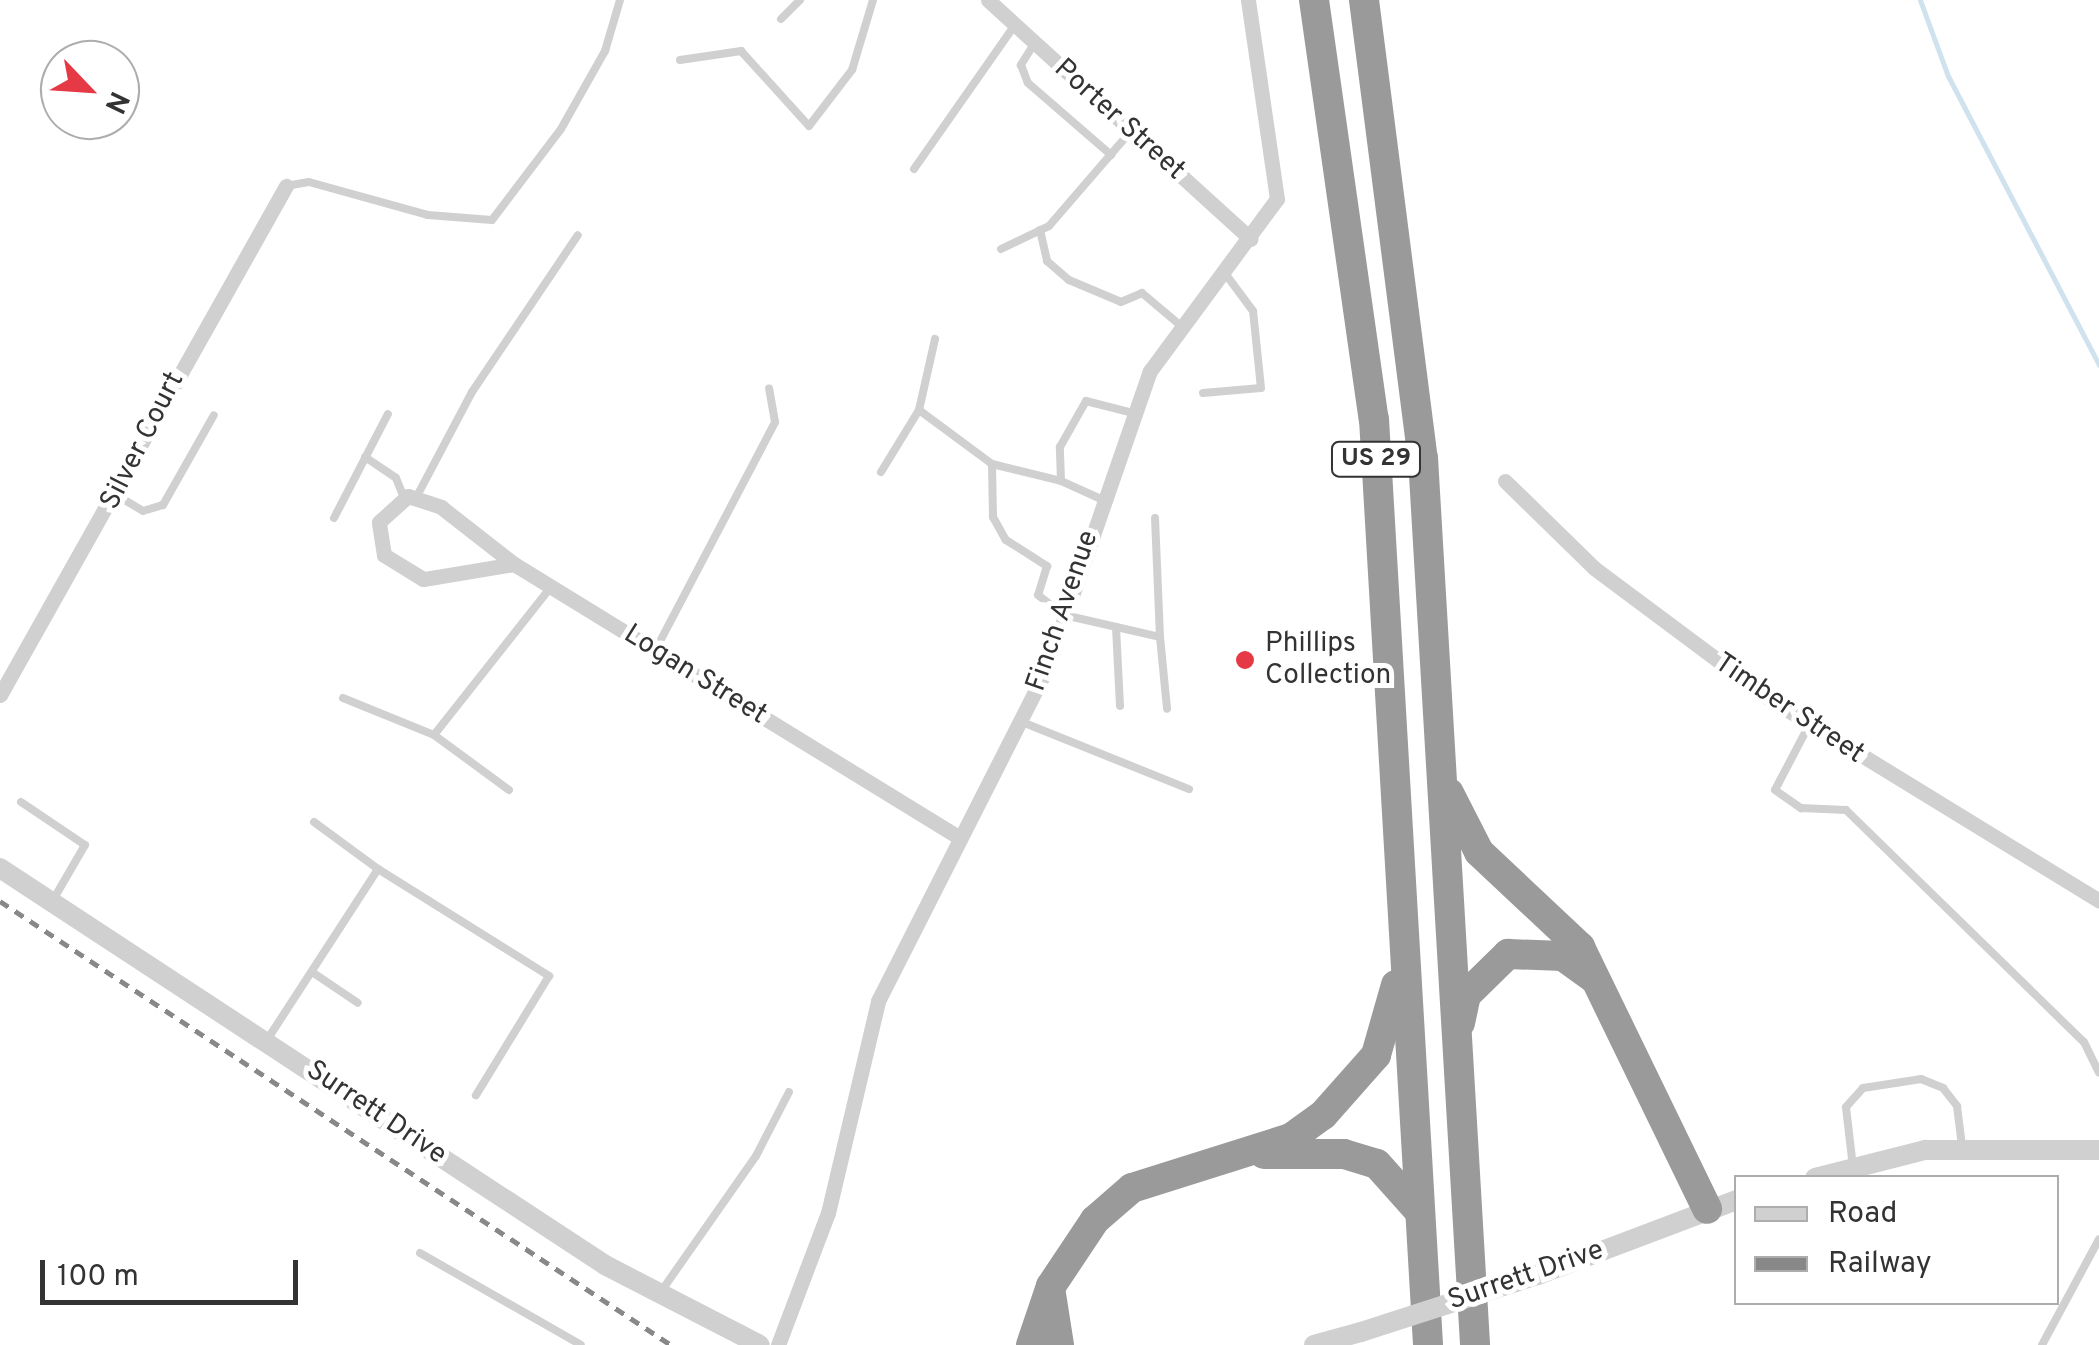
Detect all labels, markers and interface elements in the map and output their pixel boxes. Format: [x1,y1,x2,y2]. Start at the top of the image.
north arrow [40,40,140,140]
street label: Porter Street [1047,52,1191,188]
text: N [95,85,136,119]
street label: Silver Court [94,367,192,515]
road number: US 29 [1328,439,1424,479]
street label: Finch Avenue [1020,526,1106,696]
street label: Logan Street [617,618,773,732]
place label: Phillips Collection [1265,627,1391,693]
street label: Timber Street [1708,647,1870,771]
marker: Phillips Collection [1234,649,1256,671]
street label: Surrett Drive [299,1054,453,1172]
legend [1734,1175,2059,1305]
text: Road [1828,1196,1897,1233]
street label: Surrett Drive [1444,1234,1608,1318]
scale bar [45,1240,302,1302]
text: Railway [1828,1246,1932,1283]
text: 100 m [57,1259,139,1296]

